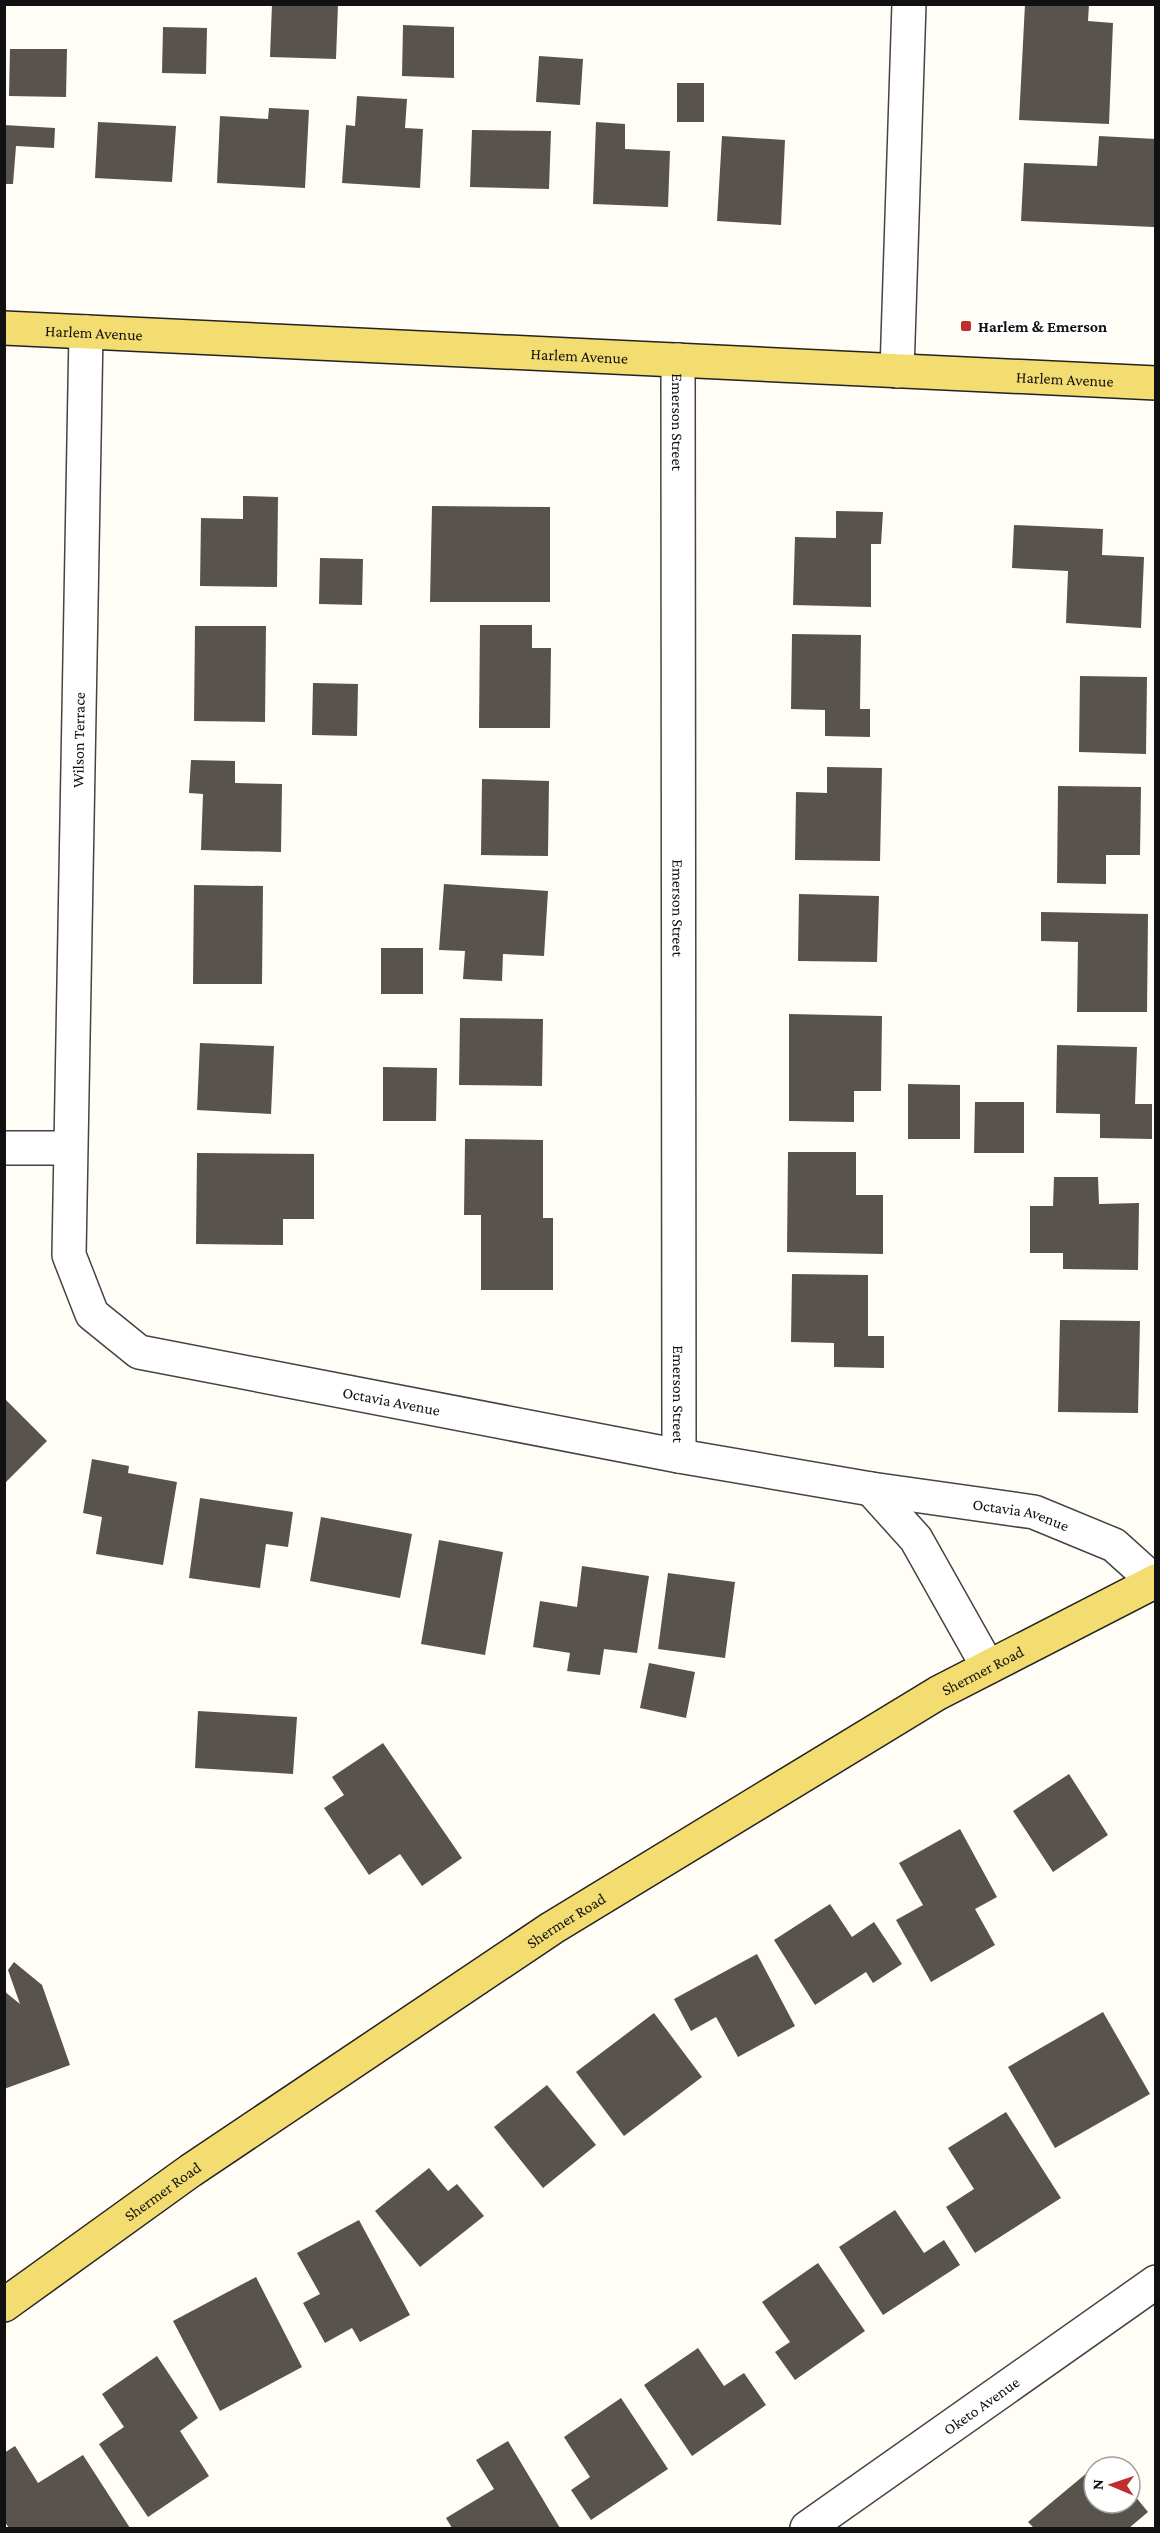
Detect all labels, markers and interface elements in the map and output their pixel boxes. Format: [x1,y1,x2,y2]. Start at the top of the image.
place label: Harlem & Emerson [978,318,1107,335]
marker: Harlem & Emerson [959,319,973,333]
street label: Harlem Avenue [45,322,143,344]
street label: Harlem Avenue [530,345,629,367]
street label: Harlem Avenue [1016,368,1114,390]
street label: Emerson Street [669,373,686,471]
street label: Wilson Terrace [69,692,88,788]
street label: Emerson Street [669,859,687,957]
street label: Emerson Street [670,1345,687,1443]
street label: Octavia Avenue [341,1383,442,1419]
street label: Octavia Avenue [972,1495,1071,1535]
street label: Shermer Road [939,1642,1027,1699]
street label: Shermer Road [523,1889,609,1952]
street label: Shermer Road [121,2158,204,2225]
street label: Oketo Avenue [940,2373,1022,2438]
north arrow [1082,2455,1142,2515]
text: N [1089,2479,1106,2490]

